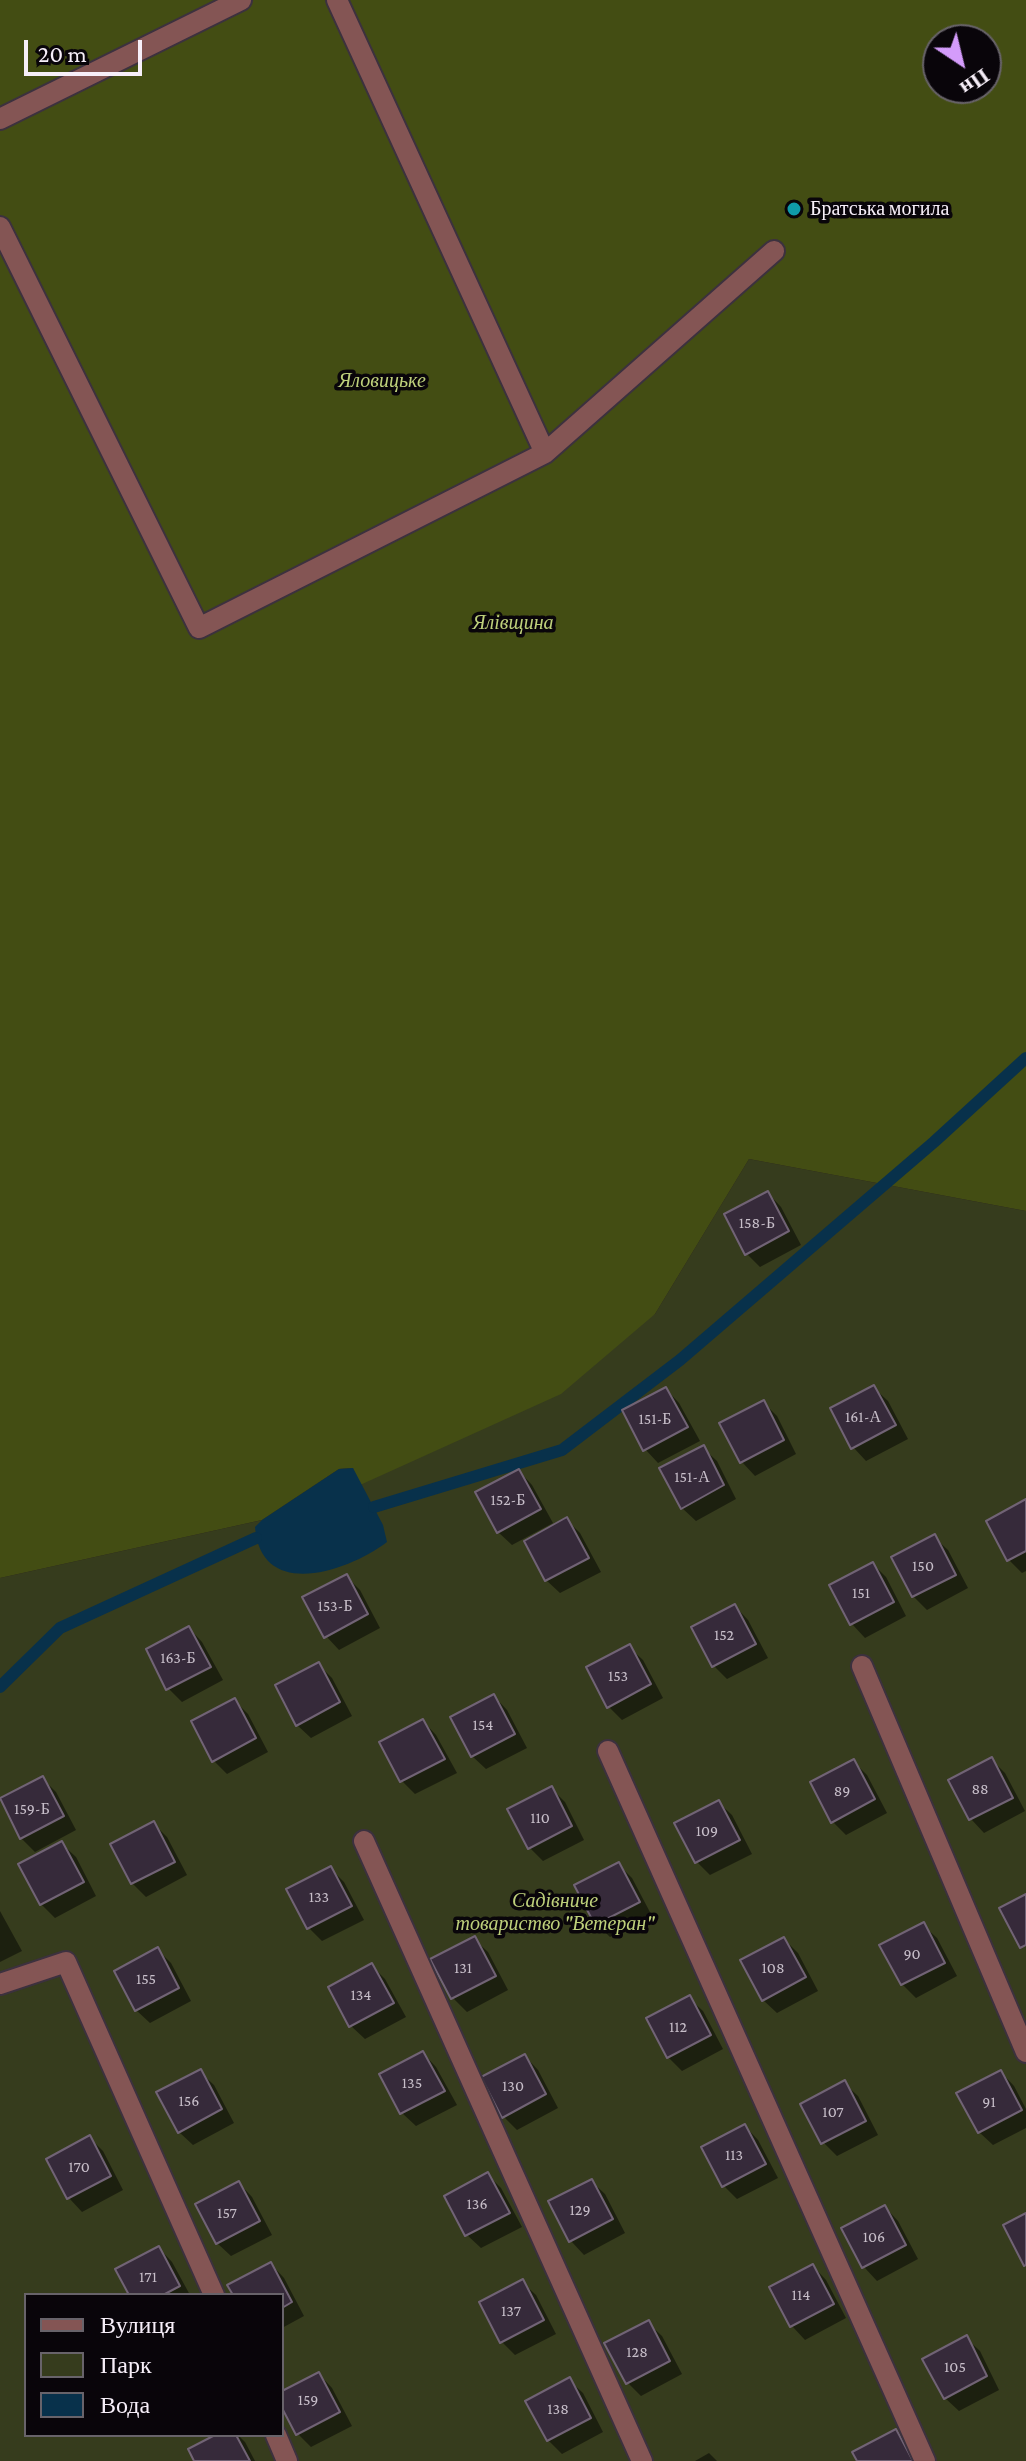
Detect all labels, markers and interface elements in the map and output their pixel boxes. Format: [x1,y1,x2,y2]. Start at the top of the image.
scale bar [28,24,146,74]
north arrow [922,24,1002,104]
text: 20 m [38,40,87,67]
text: Пн [956,64,994,101]
place label: Братська могила [810,197,949,221]
marker: Братська могила [785,200,803,218]
park label: Яловицьке [338,369,426,393]
park label: Ялівщина [472,611,554,635]
house number: 158-Б [739,1213,775,1233]
house number: 161-А [845,1407,881,1427]
house number: 151-Б [638,1409,672,1429]
house number: 151-А [674,1467,710,1487]
house number: 152-Б [490,1490,526,1510]
house number: 150 [912,1556,934,1576]
house number: 151 [852,1583,870,1603]
house number: 153-Б [317,1596,353,1616]
house number: 152 [714,1625,734,1645]
house number: 163-Б [160,1648,196,1668]
house number: 153 [608,1666,628,1686]
house number: 154 [472,1715,494,1735]
house number: 88 [971,1779,989,1799]
house number: 89 [834,1781,850,1801]
house number: 159-Б [14,1799,50,1819]
house number: 110 [530,1808,550,1828]
house number: 109 [696,1821,718,1841]
house number: 133 [309,1887,329,1907]
park label: Садівниче товариство "Ветеран" [456,1889,654,1936]
house number: 90 [903,1944,921,1964]
house number: 131 [454,1958,472,1978]
house number: 108 [762,1958,784,1978]
house number: 155 [136,1969,156,1989]
house number: 134 [350,1985,372,2005]
house number: 112 [669,2017,687,2037]
house number: 135 [402,2073,422,2093]
house number: 130 [502,2076,524,2096]
house number: 156 [179,2091,199,2111]
house number: 91 [982,2092,996,2112]
house number: 107 [822,2102,844,2122]
house number: 113 [725,2145,743,2165]
house number: 170 [68,2157,90,2177]
house number: 136 [466,2194,488,2214]
house number: 129 [569,2200,591,2220]
house number: 157 [217,2203,237,2223]
house number: 106 [863,2227,885,2247]
house number: 171 [139,2267,157,2287]
house number: 114 [792,2285,810,2305]
legend [24,2293,284,2437]
house number: 137 [501,2301,521,2321]
text: Вулиця [100,2311,175,2338]
house number: 128 [626,2342,648,2362]
text: Парк [100,2351,152,2378]
house number: 105 [944,2357,966,2377]
house number: 159 [298,2390,318,2410]
text: Вода [100,2391,150,2418]
house number: 138 [547,2399,569,2419]

